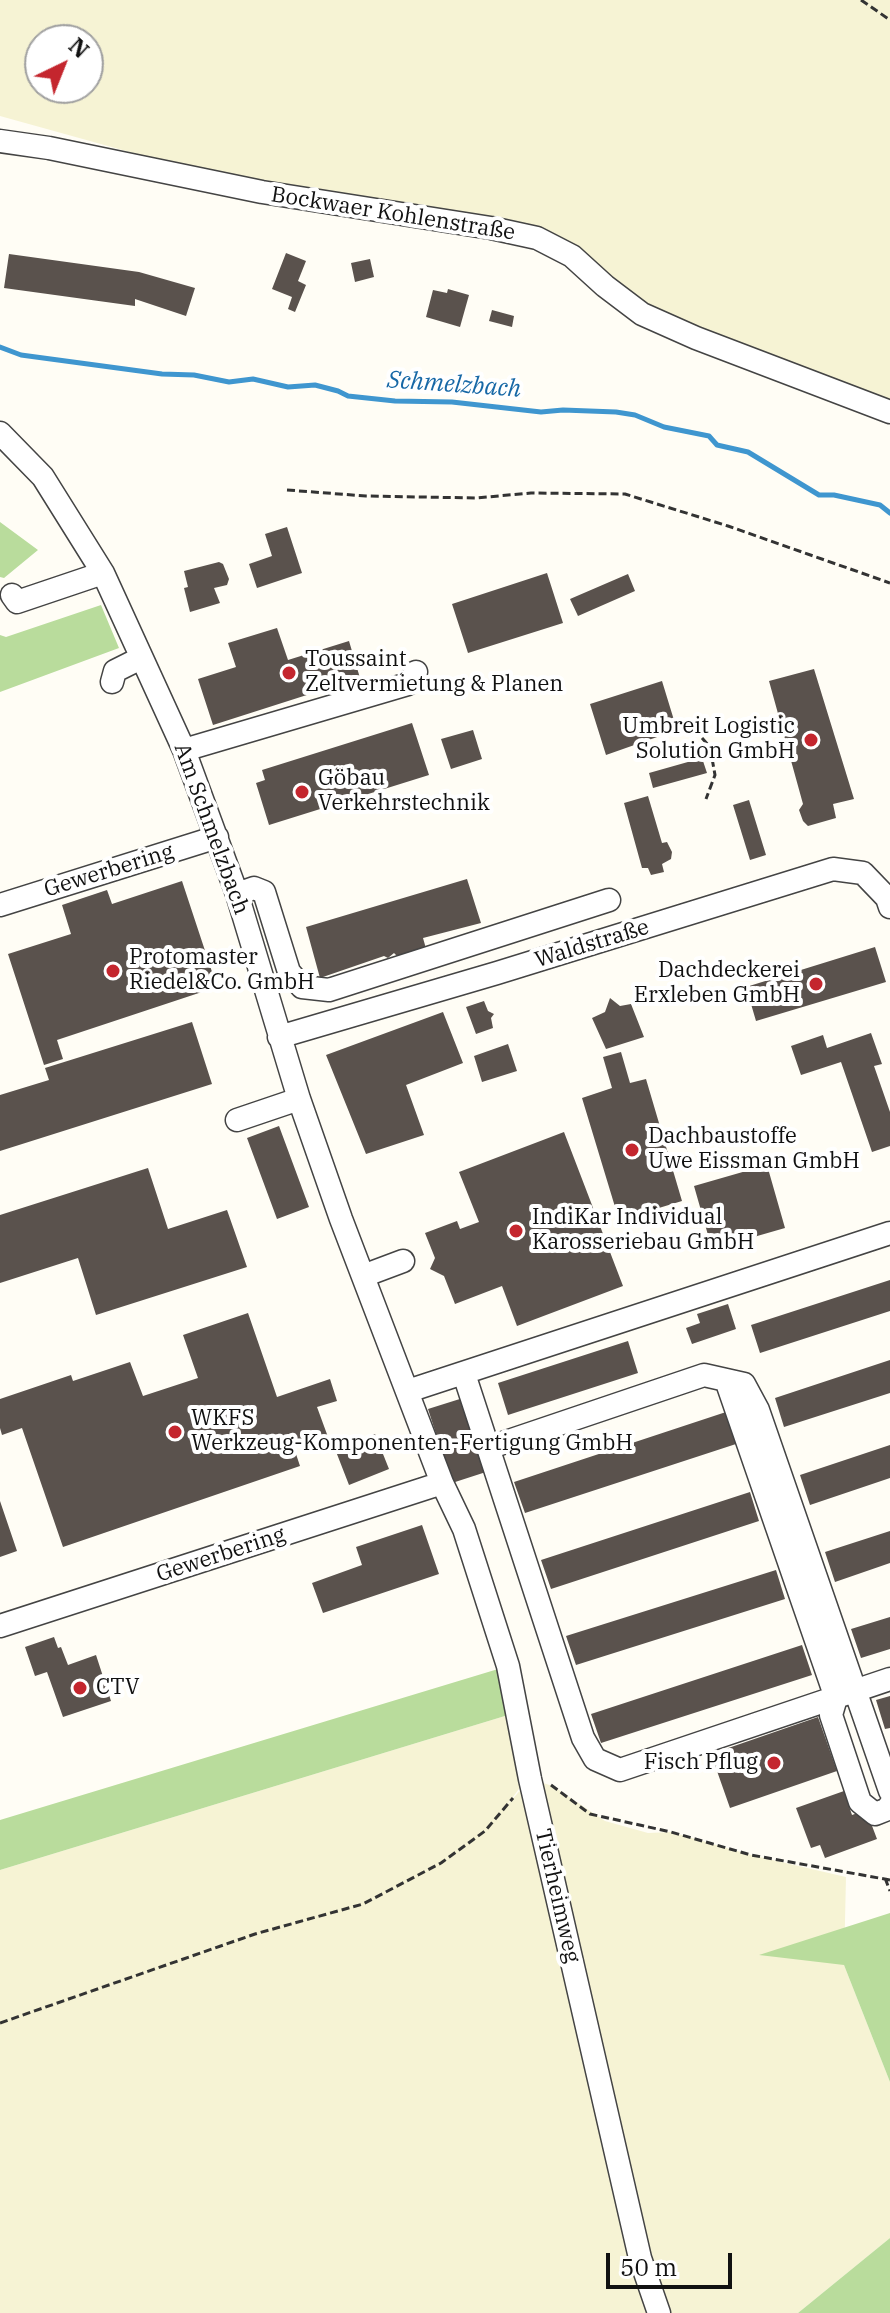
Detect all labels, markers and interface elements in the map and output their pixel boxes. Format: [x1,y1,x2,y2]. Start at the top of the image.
north arrow [24,24,104,104]
text: N [63,31,96,64]
street label: Bockwaer Kohlenstraße [269,182,517,246]
water label: Schmelzbach [386,366,522,404]
place label: Toussaint Zeltvermietung & Planen [305,647,563,698]
marker: Toussaint Zeltvermietung & Planen [280,664,298,682]
place label: Umbreit Logistic Solution GmbH [622,714,795,766]
marker: Umbreit Logistic Solution GmbH [802,731,820,749]
street label: Am Schmelzbach [168,740,254,918]
place label: Göbau Verkehrstechnik [318,766,490,818]
marker: Göbau Verkehrstechnik [293,783,311,801]
street label: Gewerbering [41,839,177,903]
street label: Waldstraße [532,914,652,974]
place label: Protomaster Riedel&Co. GmbH [129,945,315,996]
place label: Dachdeckerei Erxleben GmbH [634,958,800,1010]
marker: Protomaster Riedel&Co. GmbH [104,962,122,980]
marker: Dachdeckerei Erxleben GmbH [807,975,825,993]
place label: Dachbaustoffe Uwe Eissman GmbH [648,1124,860,1176]
marker: Dachbaustoffe Uwe Eissman GmbH [623,1141,641,1159]
place label: IndiKar Individual Karosseriebau GmbH [532,1205,754,1256]
marker: IndiKar Individual Karosseriebau GmbH [507,1222,525,1240]
place label: WKFS Werkzeug-Komponenten-Fertigung GmbH [191,1406,633,1458]
marker: WKFS Werkzeug-Komponenten-Fertigung GmbH [166,1423,184,1441]
street label: Gewerbering [153,1522,289,1588]
place label: CTV [96,1675,140,1701]
marker: CTV [71,1679,89,1697]
place label: Fisch Pflug [644,1750,758,1776]
marker: Fisch Pflug [765,1754,783,1772]
street label: Tierheimweg [529,1826,585,1966]
scale bar [610,2237,736,2287]
text: 50 m [620,2251,677,2283]

